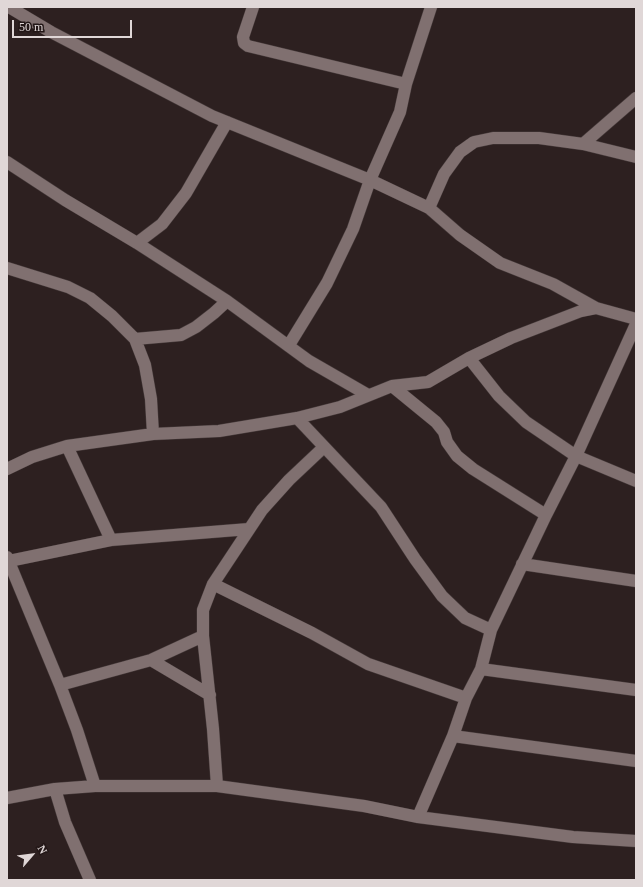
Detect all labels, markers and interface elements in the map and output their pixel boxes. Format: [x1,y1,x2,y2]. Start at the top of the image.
scale bar [14,12,134,38]
text: 50 m [19,20,43,34]
north arrow [12,835,52,875]
text: N [35,843,50,856]

